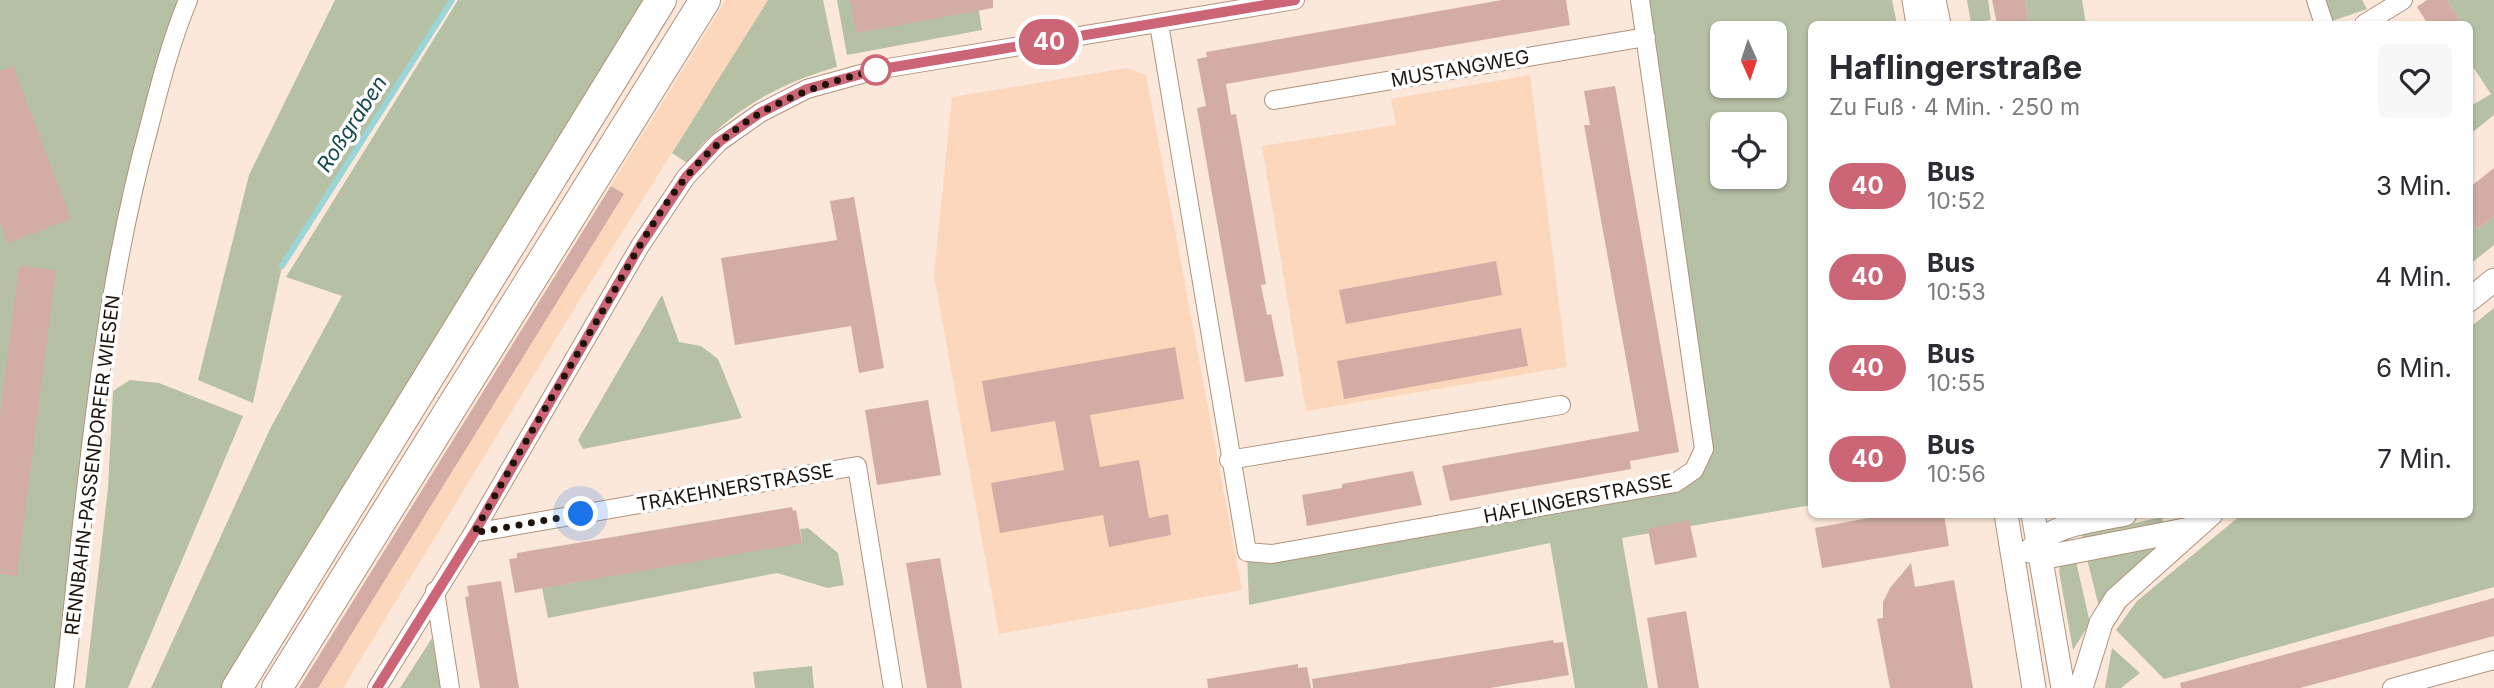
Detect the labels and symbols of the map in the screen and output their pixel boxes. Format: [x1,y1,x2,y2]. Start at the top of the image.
line badge: 40 [1018,19,1080,65]
north arrow [1710,21,1787,98]
street label: MUSTANGWEG [1389,45,1531,92]
unlabelled marker [861,55,891,85]
water label: Roßgraben [311,71,392,176]
street label: RENNBAHN-PASSENDORFER WIESEN [60,294,125,637]
street label: TRAKEHNERSTRASSE [635,459,835,516]
street label: HAFLINGERSTRASSE [1482,469,1675,528]
your location [563,496,598,531]

